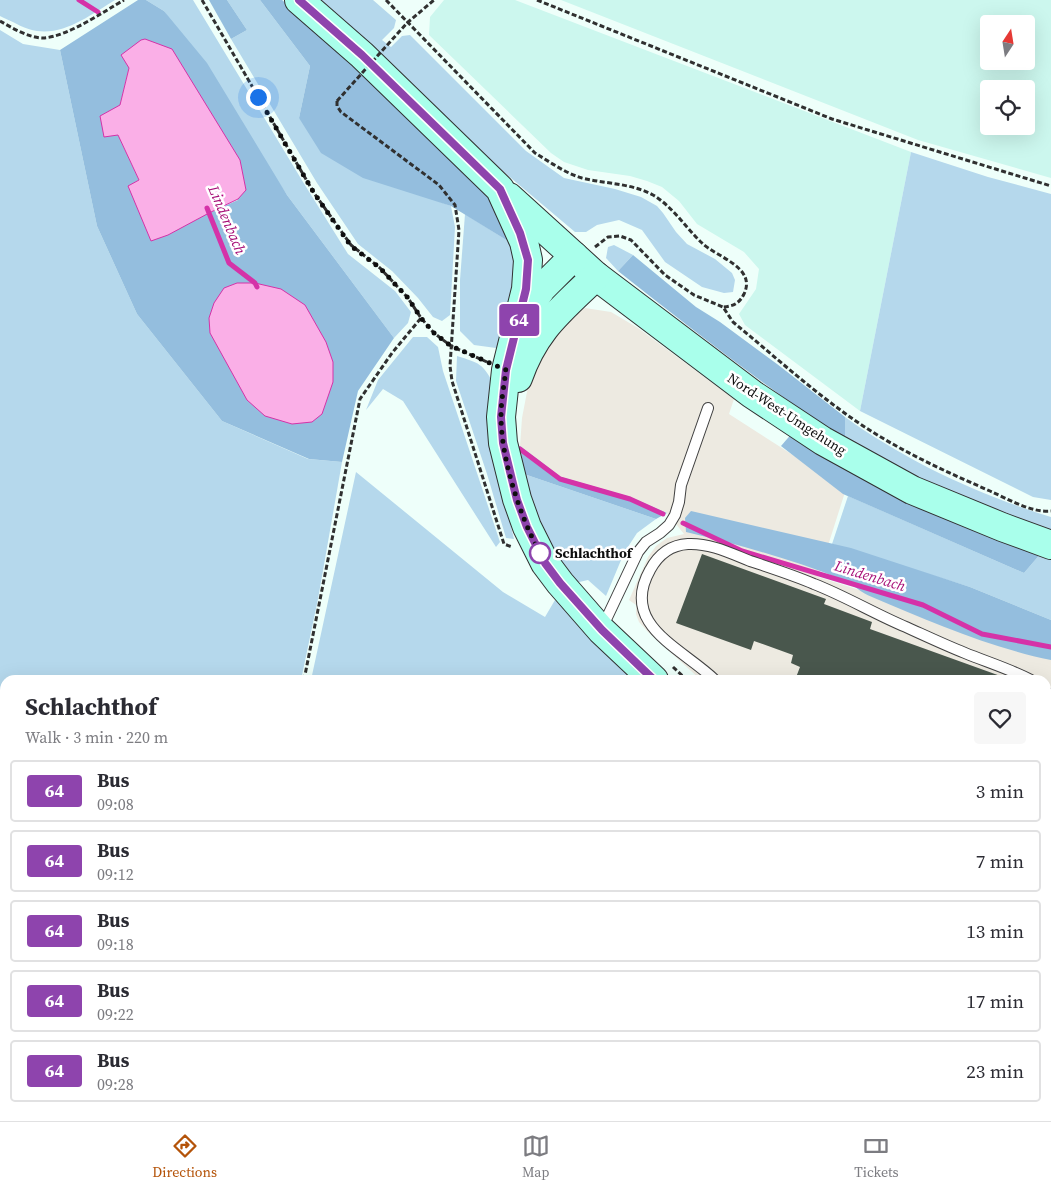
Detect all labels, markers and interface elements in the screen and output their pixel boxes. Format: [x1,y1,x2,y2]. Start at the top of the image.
north arrow [980,15,1035,70]
map controls [980,15,1035,135]
button: locate [980,80,1035,135]
your location [246,85,271,110]
water label: Lindenbach [203,181,251,258]
line badge: 64 [496,304,542,336]
text: 64 [509,307,529,332]
street label: Nord-West-Umgehung [724,368,850,460]
marker: Schlachthof [529,542,551,564]
place label: Schlachthof [555,543,634,563]
water label: Lindenbach [831,554,908,596]
text: Schlachthof [25,690,157,723]
button: heart [974,692,1026,744]
text: Walk · 3 min · 220 m [25,726,168,748]
text: Bus [97,767,129,793]
text: 64 [45,778,64,803]
text: 3 min [976,778,1024,804]
text: 09:08 [97,793,134,815]
text: Bus [97,837,129,863]
text: 64 [45,848,64,873]
text: 7 min [976,848,1024,874]
text: 09:12 [97,863,134,885]
text: Bus [97,907,129,933]
text: 64 [45,918,64,943]
text: 13 min [966,918,1024,944]
text: 09:18 [97,933,134,955]
text: Bus [97,977,129,1003]
text: 64 [45,988,64,1013]
text: 17 min [966,988,1024,1014]
text: 09:22 [97,1003,134,1025]
text: Bus [97,1047,129,1073]
text: 64 [45,1058,64,1083]
text: 23 min [966,1058,1024,1084]
text: 09:28 [97,1073,134,1095]
tab: Directions [152,1132,217,1182]
tab: Map [522,1132,550,1182]
tab: Tickets [854,1132,899,1182]

